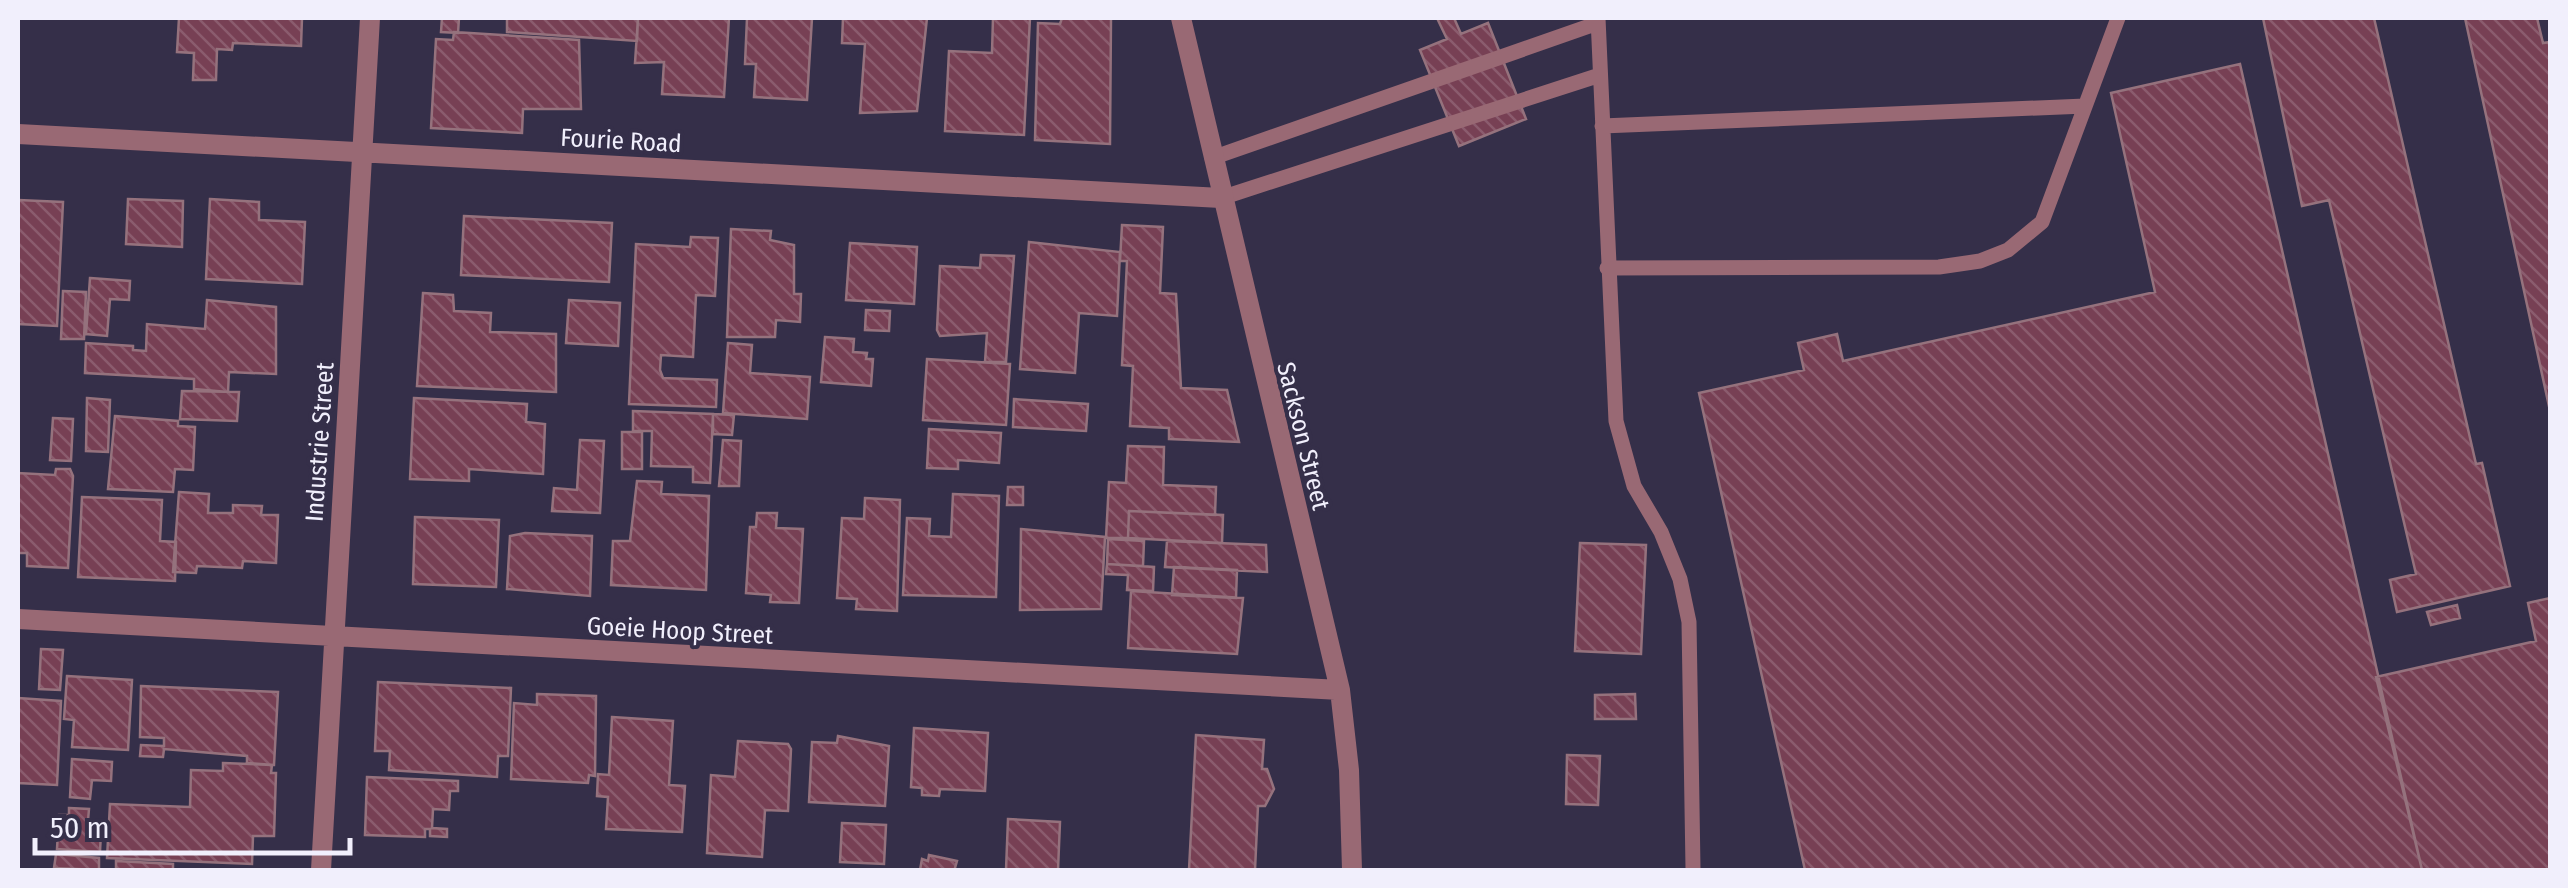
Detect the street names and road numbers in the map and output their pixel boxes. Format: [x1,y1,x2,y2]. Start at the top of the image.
street label: Fourie Road [560,123,682,159]
street label: Sackson Street [1270,359,1336,514]
street label: Industrie Street [299,361,341,523]
street label: Goeie Hoop Street [586,611,775,651]

